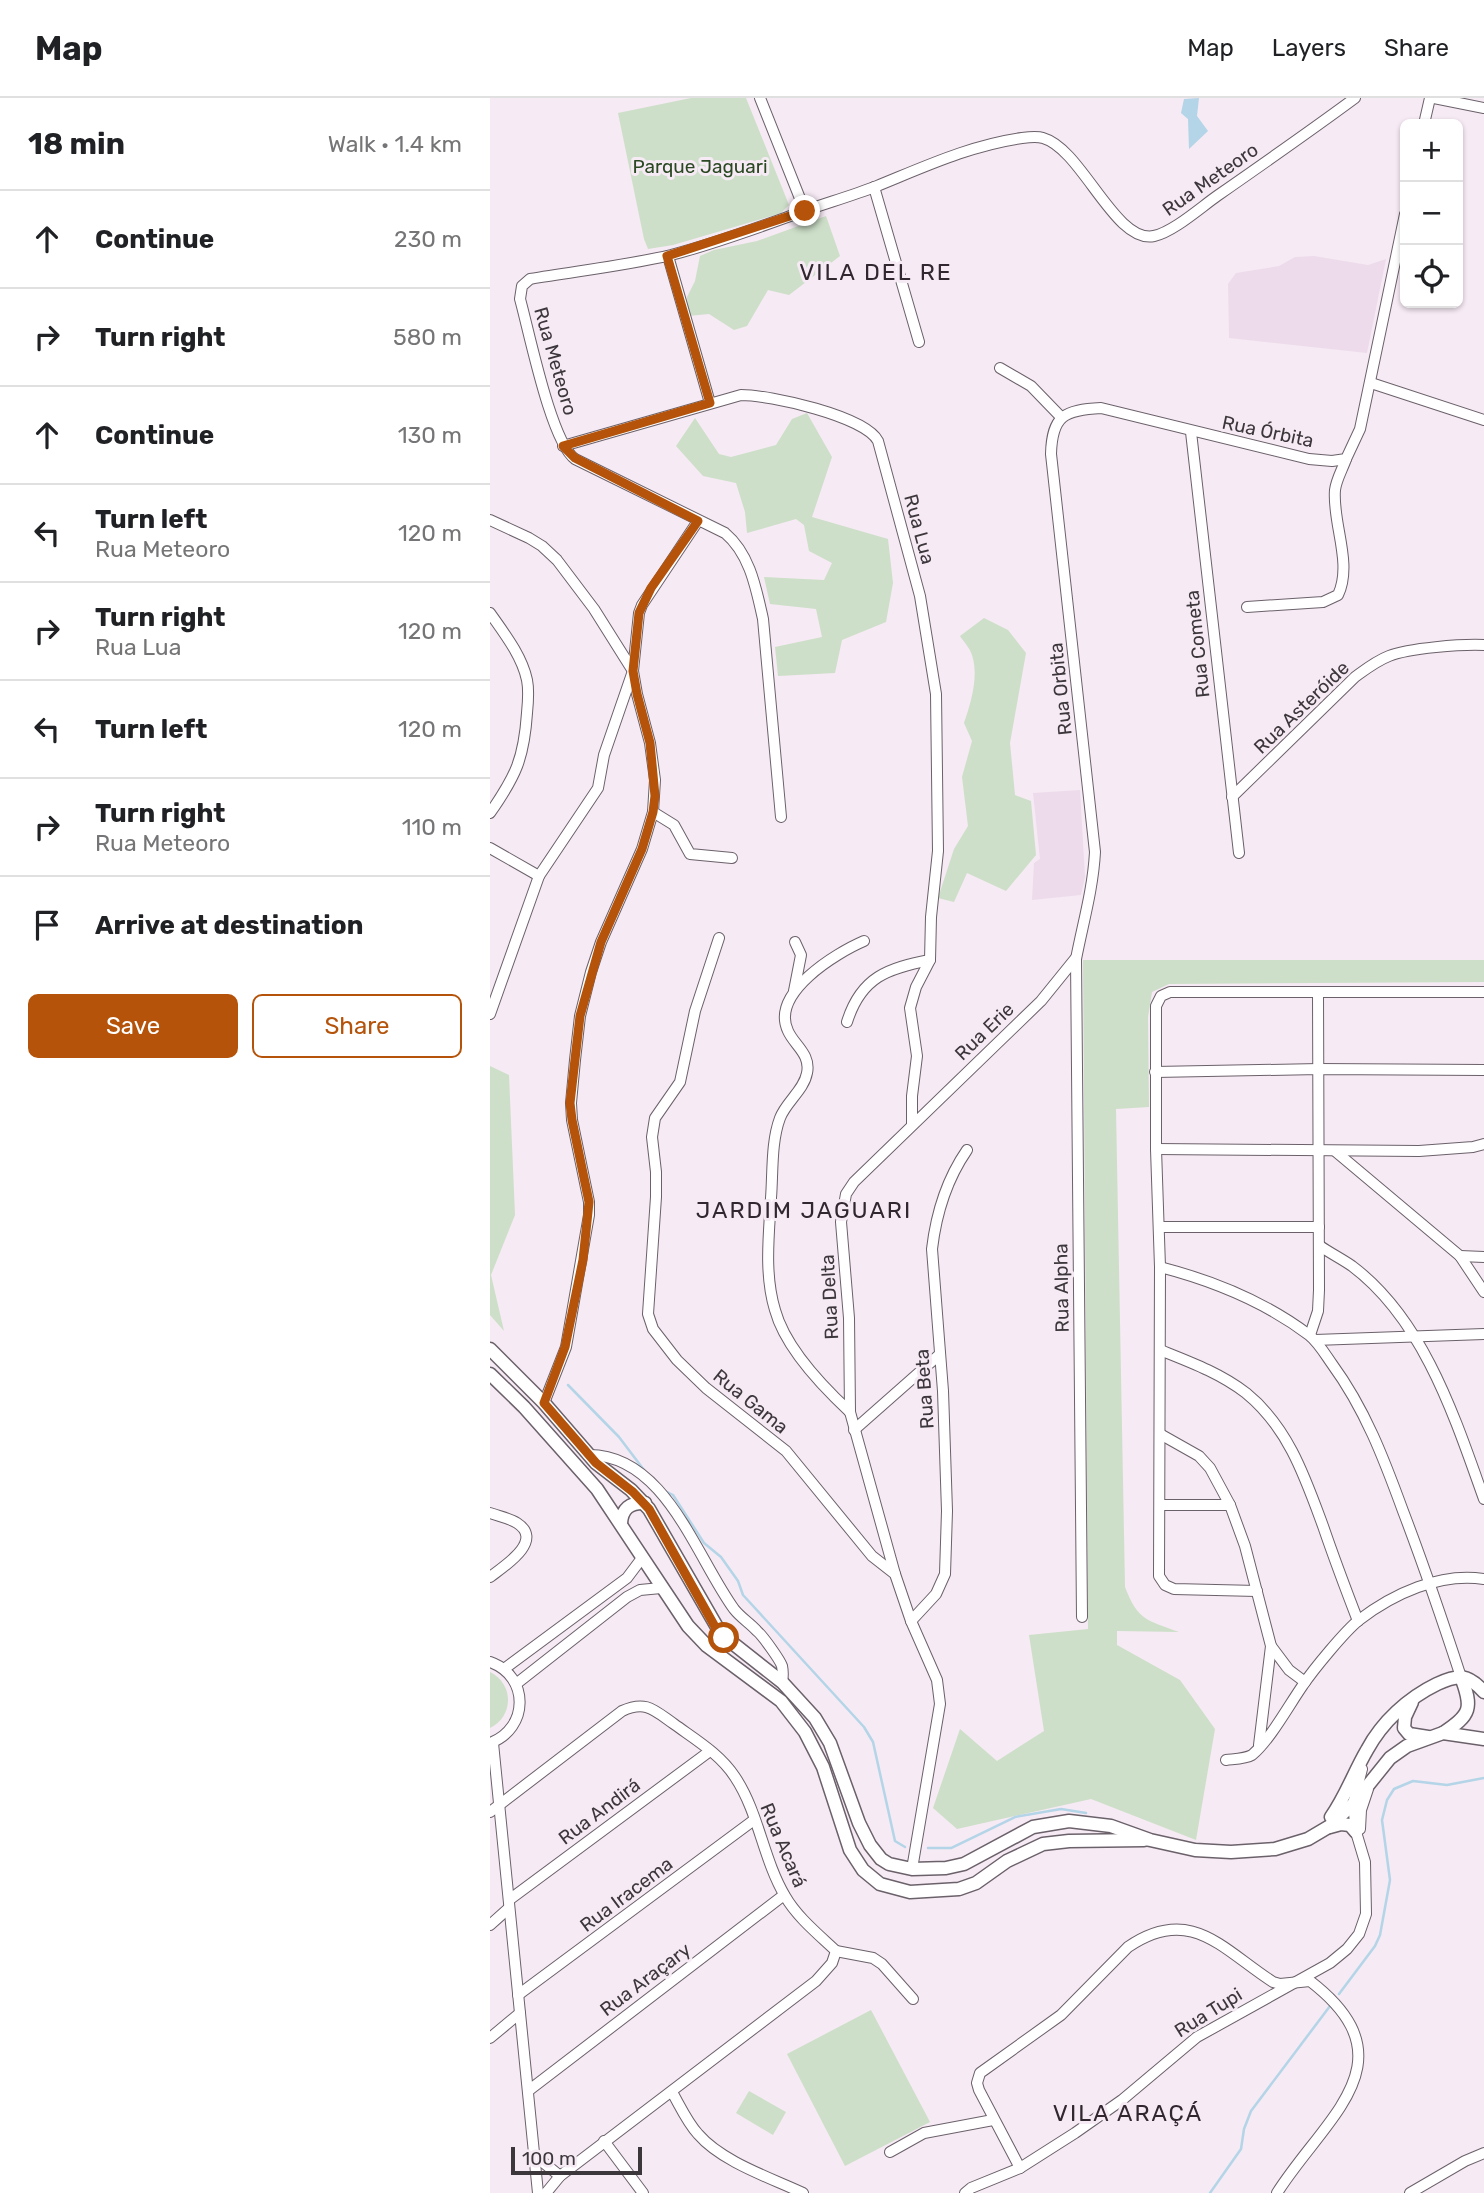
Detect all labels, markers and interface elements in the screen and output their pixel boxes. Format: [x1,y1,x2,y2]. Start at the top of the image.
text: Map [35,29,103,68]
text: Map [1187,34,1234,62]
text: Layers [1272,34,1346,62]
text: Share [1384,34,1449,62]
map controls [1400,119,1463,308]
button: + [1400,119,1463,182]
text: 18 min [28,126,125,162]
text: Walk · 1.4 km [328,130,462,158]
street label: Rua Meteoro [1158,138,1263,221]
park label: Parque Jaguari [632,155,768,178]
button: − [1400,182,1463,245]
route end [789,195,820,226]
icon: ahead [28,220,66,258]
text: Continue [95,224,214,255]
text: 230 m [394,225,462,253]
button: locate [1400,245,1463,308]
district label: VILA DEL RE [799,258,953,286]
street label: Rua Meteoro [529,304,582,418]
icon: right [28,318,66,356]
text: Turn right [95,322,225,353]
text: 580 m [393,323,462,351]
street label: Rua Órbita [1220,411,1316,452]
icon: ahead [28,416,66,454]
text: Continue [95,420,214,451]
text: 130 m [398,421,462,449]
street label: Rua Lua [899,492,940,567]
text: Turn left [95,504,207,535]
icon: left [28,514,66,552]
text: 120 m [398,519,462,547]
text: Rua Meteoro [95,535,230,563]
street label: Rua Cometa [1180,589,1215,699]
text: Turn right [95,602,225,633]
icon: right [28,612,66,650]
text: 120 m [398,617,462,645]
text: Rua Lua [95,633,181,661]
street label: Rua Orbita [1044,642,1077,736]
street label: Rua Asteróide [1249,656,1354,759]
icon: left [28,710,66,748]
text: Turn left [95,714,207,745]
text: 120 m [398,715,462,743]
text: Turn right [95,798,225,829]
icon: right [28,808,66,846]
text: 110 m [402,813,462,841]
text: Rua Meteoro [95,829,230,857]
icon: arrive [28,906,66,944]
text: Arrive at destination [95,910,363,941]
button: Save [28,994,238,1058]
button: Share [252,994,462,1058]
street label: Rua Erie [950,998,1019,1065]
district label: JARDIM JAGUARI [696,1196,912,1224]
street label: Rua Alpha [1049,1243,1074,1333]
street label: Rua Delta [816,1254,843,1340]
street label: Rua Beta [910,1348,939,1430]
street label: Rua Gama [709,1364,793,1439]
route start [708,1622,739,1653]
street label: Rua Andirá [554,1773,645,1850]
street label: Rua Acará [755,1799,812,1891]
street label: Rua Iracema [575,1852,677,1937]
street label: Rua Araçary [595,1938,695,2021]
street label: Rua Tupi [1170,1983,1246,2042]
district label: VILA ARAÇÁ [1053,2099,1203,2127]
scale bar [511,2144,642,2176]
text: 100 m [522,2147,576,2170]

